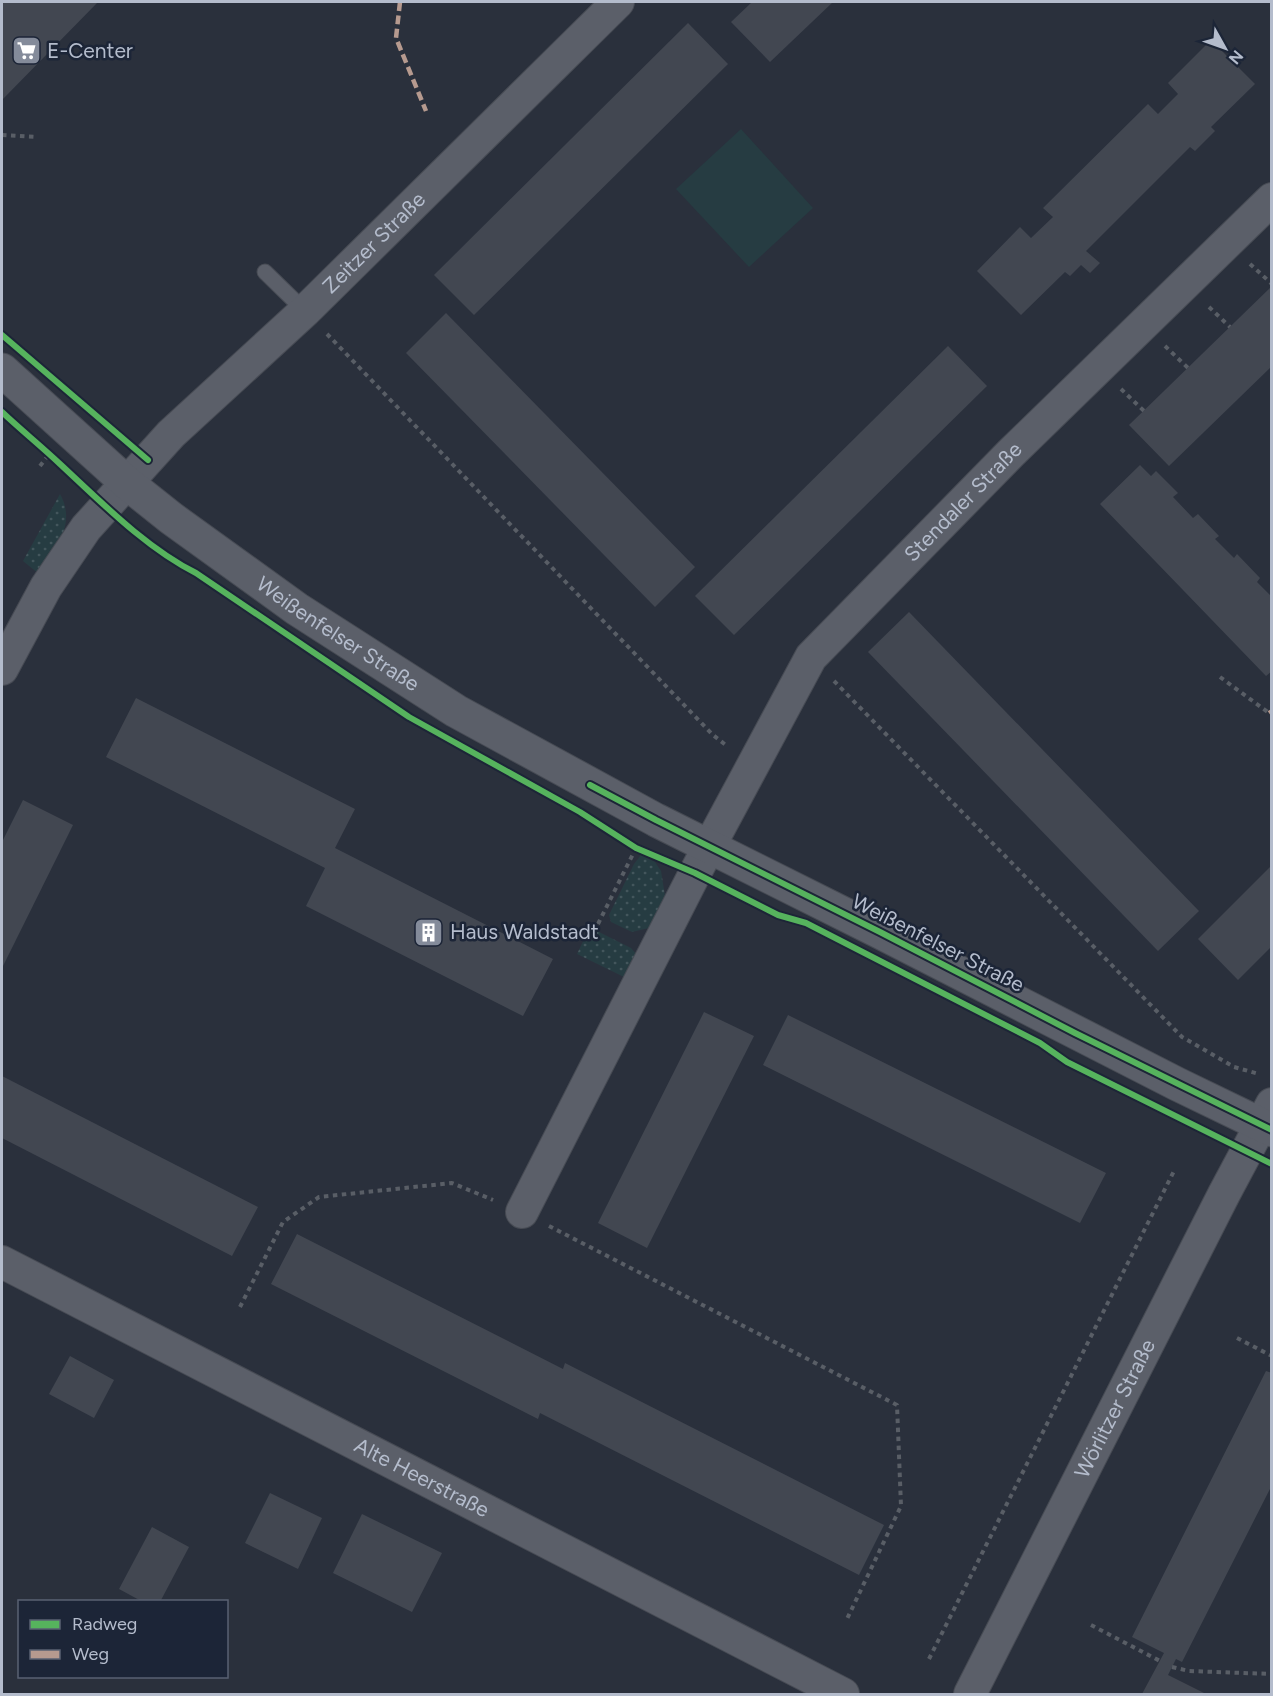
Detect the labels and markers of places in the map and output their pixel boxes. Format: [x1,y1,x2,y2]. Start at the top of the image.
supermarket icon: E-Center [10,35,42,67]
place label: E-Center [47,38,133,63]
building icon: Haus Waldstadt [413,916,445,948]
place label: Haus Waldstadt [450,919,599,944]

